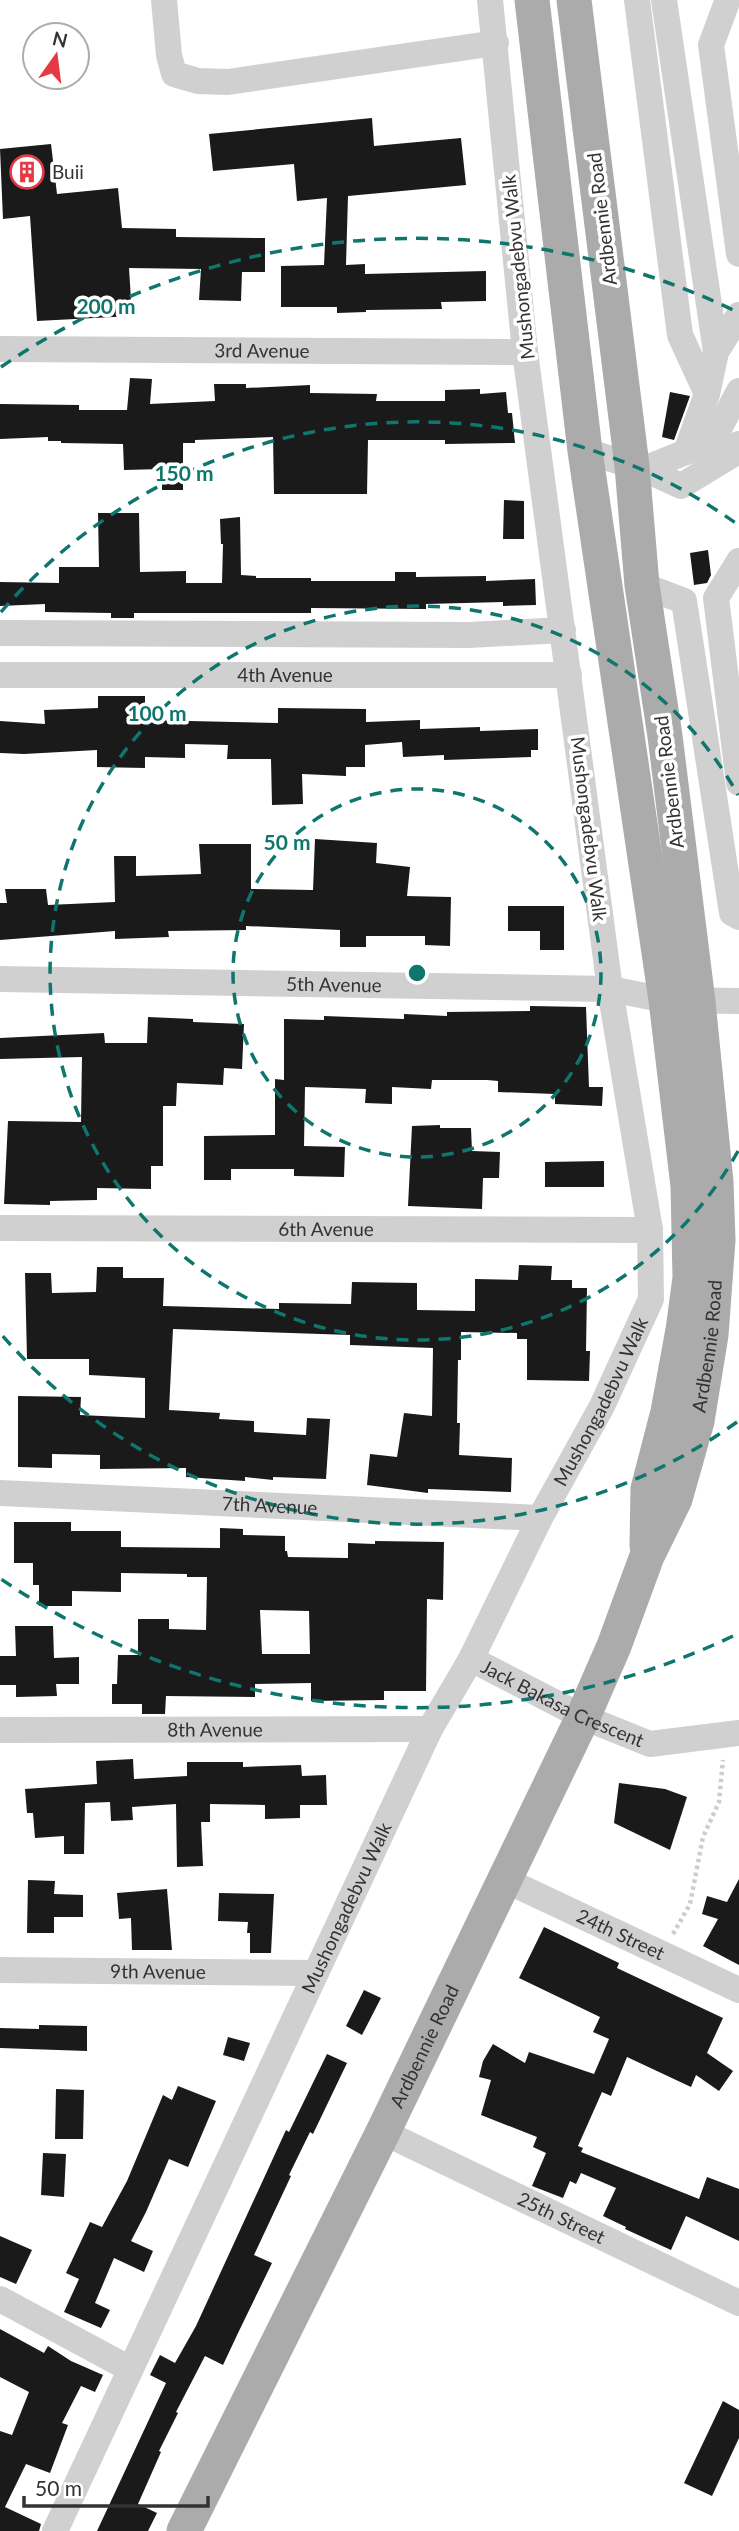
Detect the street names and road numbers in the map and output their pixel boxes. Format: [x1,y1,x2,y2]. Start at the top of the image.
street label: Ardbennie Road [582,151,621,287]
street label: Mushongadebvu Walk [496,173,539,361]
street label: 3rd Avenue [214,338,310,362]
street label: 4th Avenue [237,663,333,686]
street label: Ardbennie Road [649,714,688,850]
street label: Mushongadebvu Walk [567,735,612,923]
street label: 5th Avenue [286,972,382,996]
street label: 6th Avenue [278,1217,374,1240]
street label: Ardbennie Road [687,1279,726,1414]
street label: Mushongadebvu Walk [548,1313,652,1490]
street label: 7th Avenue [221,1491,318,1519]
street label: Jack Bakasa Crescent [478,1654,648,1751]
street label: 8th Avenue [167,1717,263,1741]
street label: Mushongadebvu Walk [296,1818,396,1997]
street label: 24th Street [573,1903,669,1964]
street label: 9th Avenue [110,1959,206,1983]
street label: Ardbennie Road [384,1981,463,2111]
street label: 25th Street [514,2186,609,2248]

